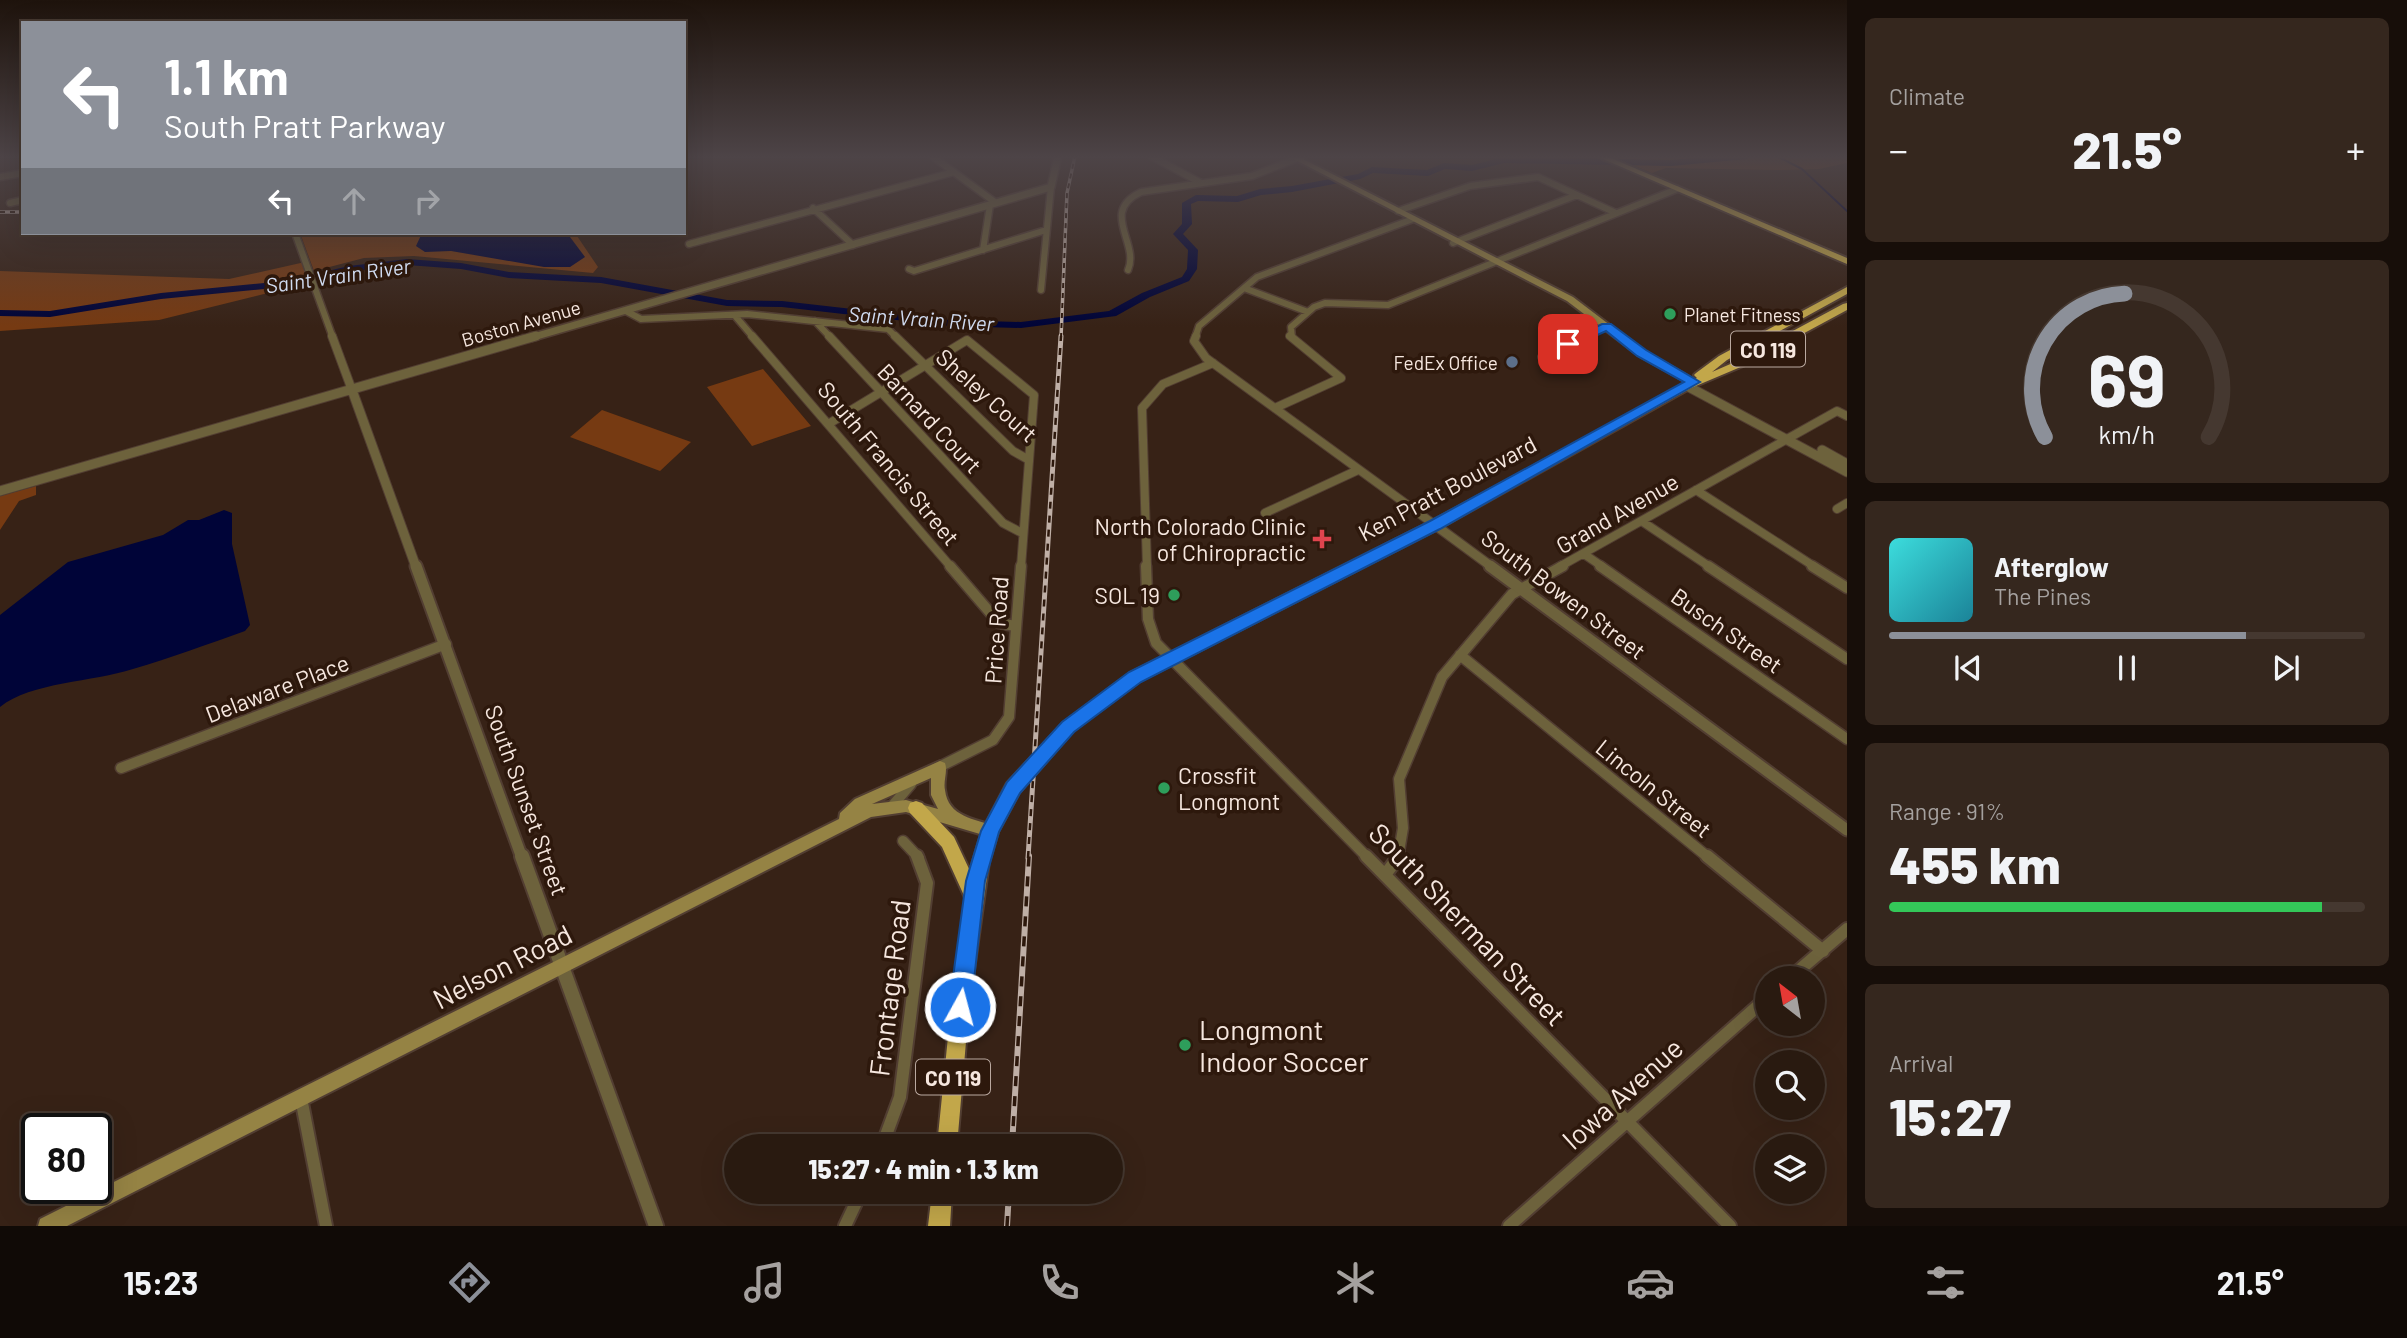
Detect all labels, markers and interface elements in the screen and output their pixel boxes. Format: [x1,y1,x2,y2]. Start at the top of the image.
text: 1.1 km [164,46,289,105]
icon: left [49,49,140,140]
text: Climate [1889,82,1965,110]
text: South Pratt Parkway [164,106,446,144]
text: 21.5° [2072,117,2182,179]
text: − [1889,126,1908,172]
text: + [2346,126,2365,172]
icon: left [262,182,300,220]
icon: ahead [335,182,373,220]
icon: right [408,182,446,220]
water label: Saint Vrain River [264,252,413,298]
street label: Boston Avenue [459,295,583,351]
water label: Saint Vrain River [847,300,995,336]
place label: Planet Fitness [1684,303,1801,326]
marker: Planet Fitness [1662,306,1678,322]
pin [1538,314,1598,374]
icon: arrive [1549,325,1587,363]
road number: CO 119 [1731,332,1805,366]
text: 69 [2088,335,2166,423]
street label: Sheley Court [931,342,1043,448]
place label: FedEx Office [1393,351,1498,374]
marker: FedEx Office [1504,354,1520,370]
street label: Barnard Court [872,357,988,479]
street label: South Francis Street [812,375,966,551]
text: km/h [2099,419,2155,449]
street label: Ken Pratt Boulevard [1353,429,1541,547]
street label: Grand Avenue [1551,467,1683,559]
place label: North Colorado Clinic of Chiropractic [1094,512,1306,566]
street label: South Bowen Street [1476,523,1652,665]
marker: North Colorado Clinic of Chiropractic [1312,529,1332,549]
text: Afterglow [1994,551,2109,582]
street label: Price Road [978,575,1014,685]
place label: SOL 19 [1095,581,1160,609]
street label: Busch Street [1666,581,1788,679]
text: The Pines [1994,582,2091,610]
marker: SOL 19 [1166,587,1182,603]
street label: Delaware Place [201,648,353,728]
icon: previous [1949,649,1987,687]
icon: pause [2108,649,2146,687]
icon: next [2267,649,2305,687]
street label: South Sunset Street [480,701,574,899]
street label: Lincoln Street [1591,733,1717,843]
place label: Crossfit Longmont [1178,761,1280,815]
marker: Crossfit Longmont [1156,780,1172,796]
text: Range · 91% [1889,797,2005,825]
street label: South Sherman Street [1363,816,1573,1032]
text: 455 km [1889,832,2061,894]
street label: Frontage Road [861,898,917,1078]
street label: Nelson Road [427,916,577,1016]
north arrow [1755,966,1825,1036]
map controls [1755,966,1825,1204]
position arrow [923,970,997,1044]
place label: Longmont Indoor Soccer [1199,1012,1368,1078]
street label: Iowa Avenue [1555,1030,1689,1156]
marker: Longmont Indoor Soccer [1177,1037,1193,1053]
text: Arrival [1889,1049,1953,1077]
button: search [1755,1050,1825,1120]
road number: CO 119 [916,1060,990,1094]
text: 15:27 [1889,1084,2011,1146]
speed limit sign: 80 [21,1113,112,1204]
button: layers [1755,1134,1825,1204]
text: 15:27 · 4 min · 1.3 km [808,1153,1039,1184]
icon: directions [445,1258,494,1307]
icon: music [740,1258,789,1307]
icon: phone [1035,1258,1084,1307]
icon: climate [1331,1258,1380,1307]
icon: car [1626,1258,1675,1307]
icon: filters [1921,1258,1970,1307]
text: 15:23 [123,1263,198,1301]
text: 21.5° [2217,1263,2284,1301]

